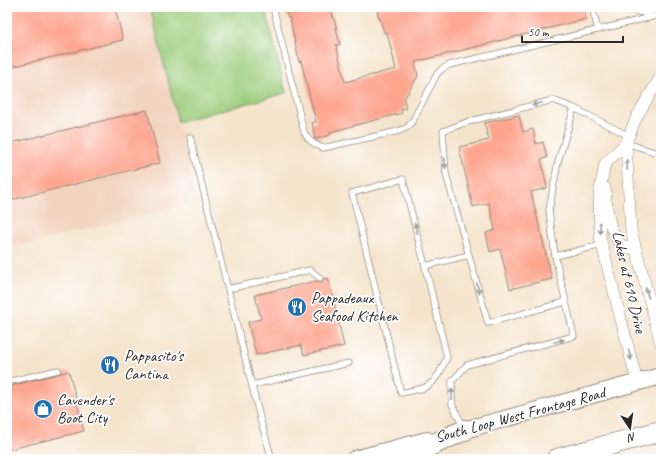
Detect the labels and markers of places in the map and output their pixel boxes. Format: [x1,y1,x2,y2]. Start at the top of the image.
place label: Pappadeaux Seafood Kitchen [311,288,399,326]
restaurant icon: Pappadeaux Seafood Kitchen [286,296,308,318]
place label: Pappasito's Cantina [124,346,185,384]
restaurant icon: Pappasito's Cantina [99,354,121,376]
place label: Cavender's Boot City [57,390,115,428]
shop icon: Cavender's Boot City [32,398,54,420]

